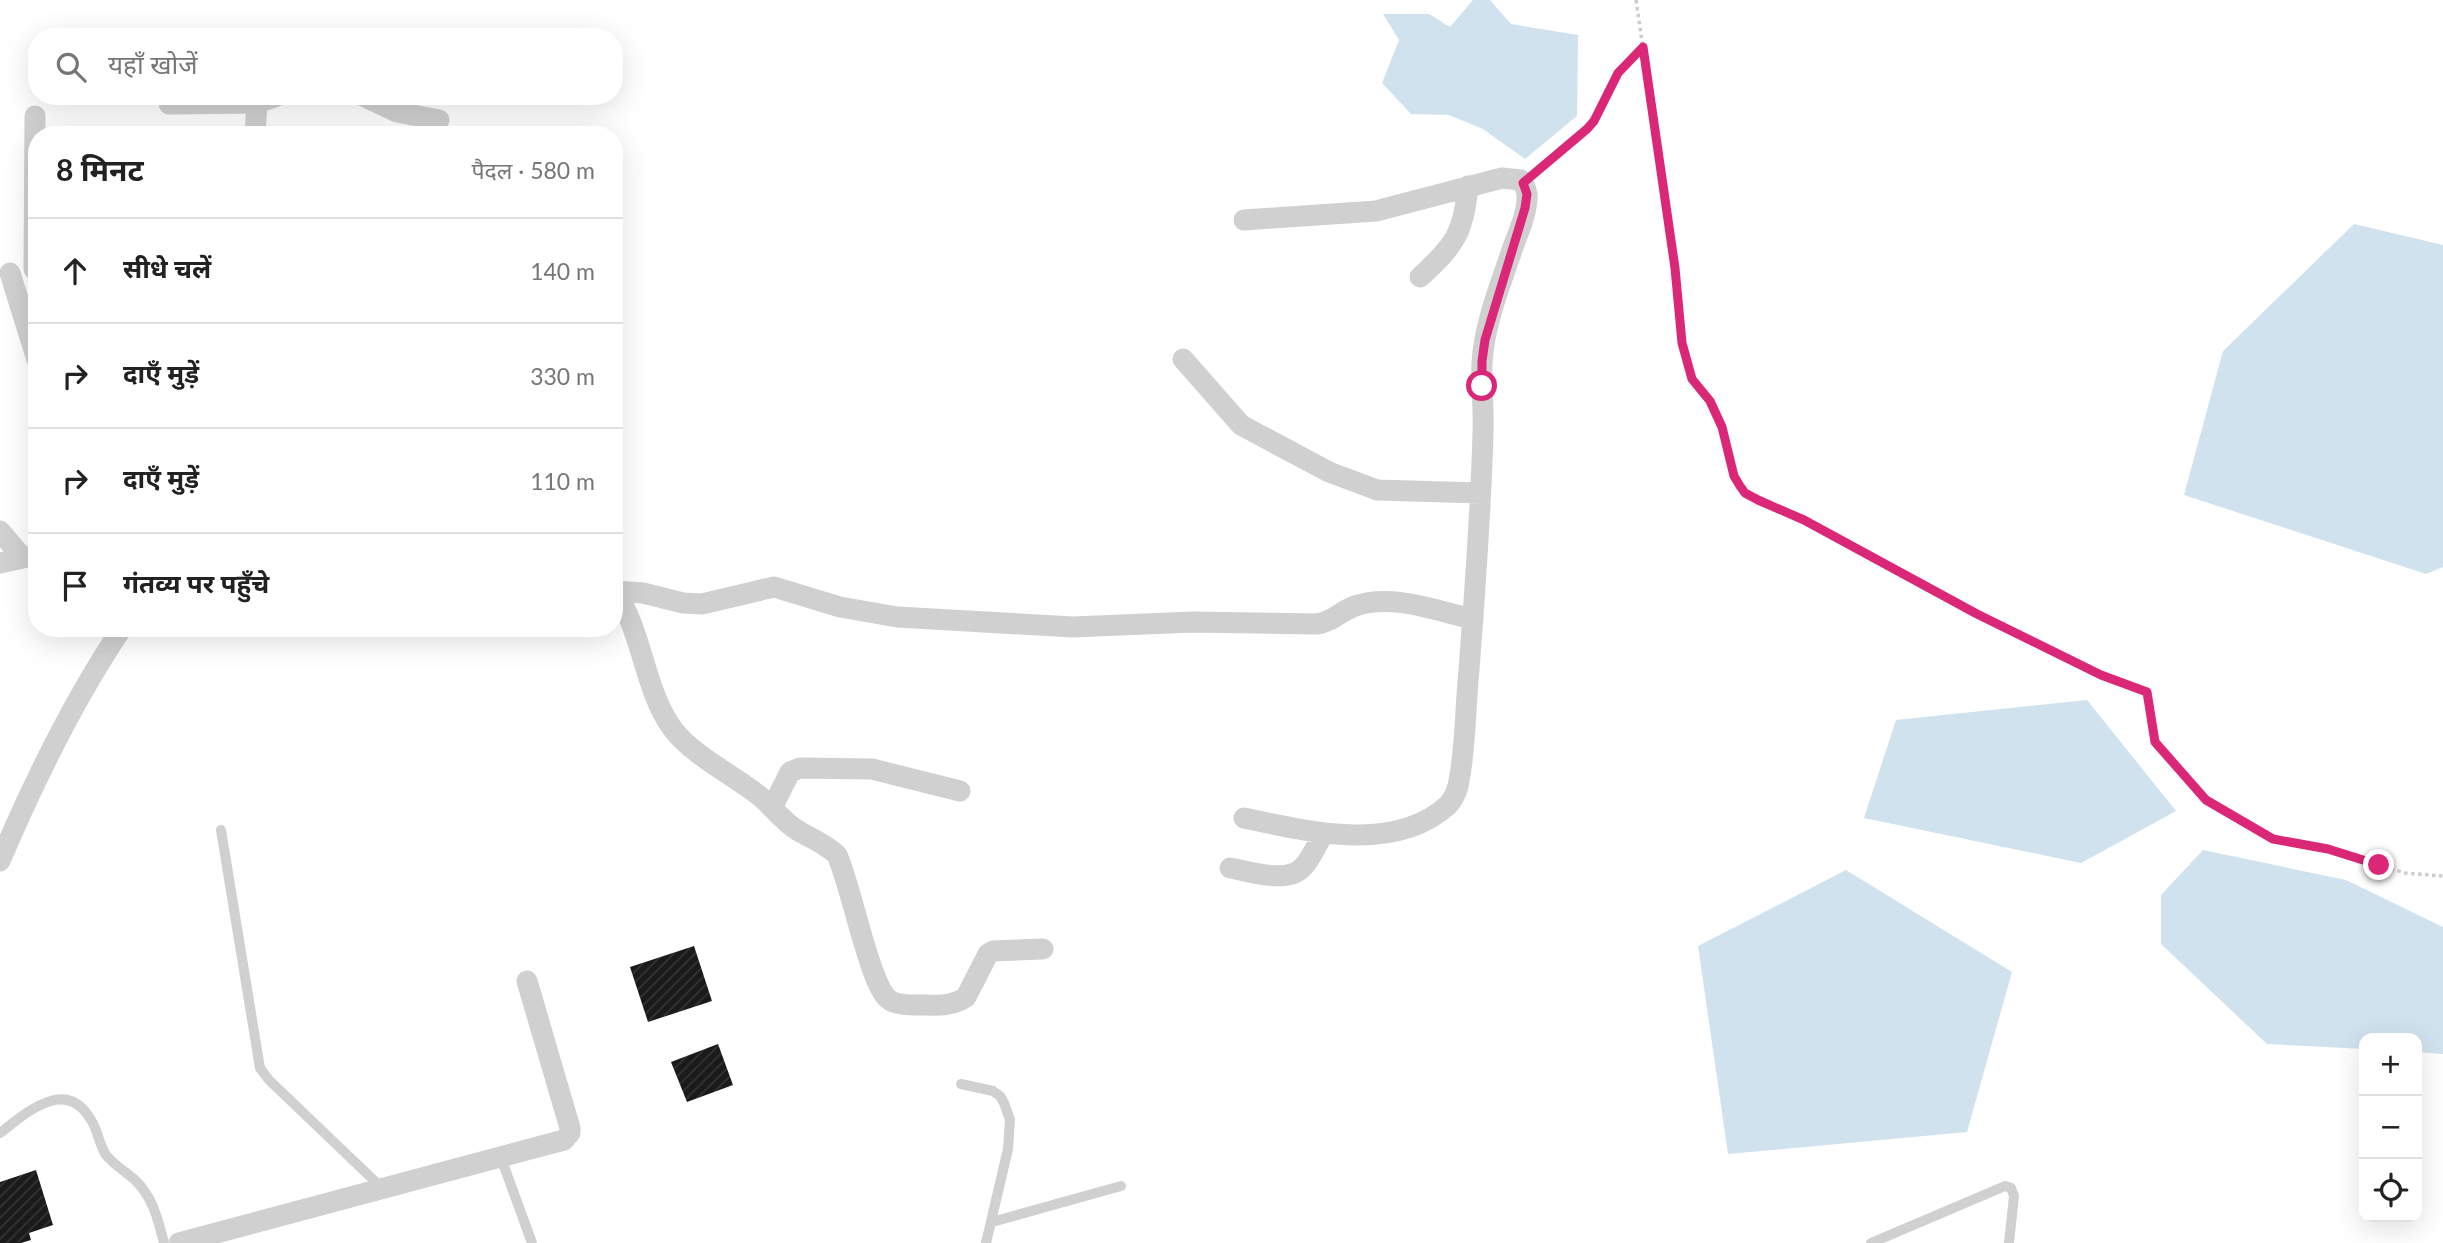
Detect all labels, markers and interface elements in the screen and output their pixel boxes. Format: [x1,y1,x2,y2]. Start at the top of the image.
search box [28,28,623,105]
icon: search [52,48,90,86]
text: यहाँ खोजें [108,48,198,80]
text: 8 मिनट [56,151,144,187]
text: पैदल · 580 m [472,156,595,184]
icon: ahead [56,252,94,290]
text: सीधे चलें [123,252,211,284]
text: 140 m [530,257,595,285]
icon: right [56,357,94,395]
text: दाएँ मुड़ें [123,357,199,389]
text: 330 m [530,362,595,390]
route start [1466,370,1497,401]
icon: right [56,462,94,500]
text: दाएँ मुड़ें [123,462,199,494]
text: 110 m [530,467,595,495]
icon: arrive [56,567,94,605]
text: गंतव्य पर पहुँचे [123,567,269,599]
route end [2363,849,2394,880]
map controls [2359,1033,2422,1222]
button: + [2359,1033,2422,1096]
button: − [2359,1096,2422,1159]
button: locate [2359,1159,2422,1222]

